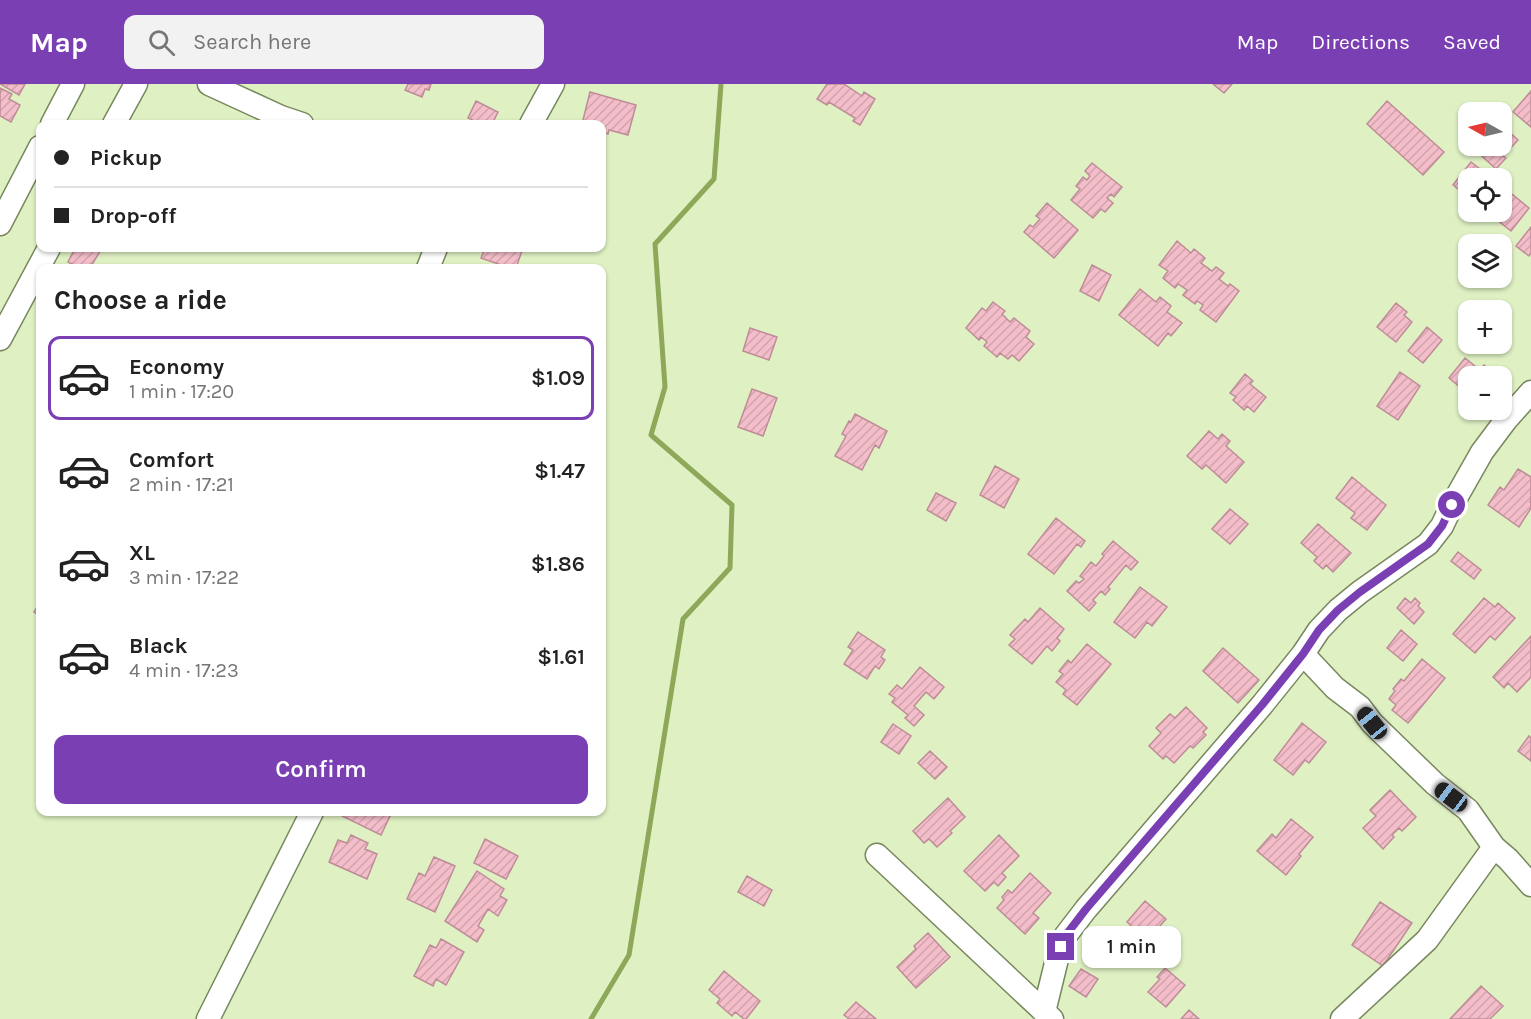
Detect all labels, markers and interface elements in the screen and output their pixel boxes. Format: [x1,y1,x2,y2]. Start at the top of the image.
search box [124,15,544,69]
text: Map [30,26,88,59]
icon: search [145,26,178,59]
text: Search here [193,29,311,55]
text: Map [1237,30,1278,54]
text: Directions [1311,30,1410,54]
text: Saved [1443,30,1501,54]
north arrow [1458,102,1512,156]
map controls [1458,102,1512,420]
text: Pickup [90,145,162,171]
button: locate [1458,168,1512,222]
text: Drop-off [90,203,176,229]
button: layers [1458,234,1512,288]
text: Choose a ride [54,284,227,316]
button: + [1458,300,1512,354]
icon: car [57,351,111,405]
text: Economy [129,354,224,380]
text: $1.09 [531,365,585,391]
button: − [1458,366,1512,420]
text: 1 min · 17:20 [129,380,234,403]
icon: car [57,444,111,498]
text: Comfort [129,447,214,473]
text: $1.47 [534,458,585,484]
text: 2 min · 17:21 [129,473,234,496]
route start [1438,491,1465,518]
icon: car [57,537,111,591]
text: XL [129,540,155,566]
text: $1.86 [531,551,585,577]
text: 3 min · 17:22 [129,566,239,589]
icon: car [57,630,111,684]
text: Black [129,633,188,659]
text: $1.61 [537,644,585,670]
text: 4 min · 17:23 [129,659,239,682]
car [1354,703,1390,743]
button: Confirm [54,735,588,804]
car [1431,779,1471,815]
callout: 1 min [1082,926,1181,968]
route end [1047,933,1074,960]
text: 1 min [1107,935,1156,958]

